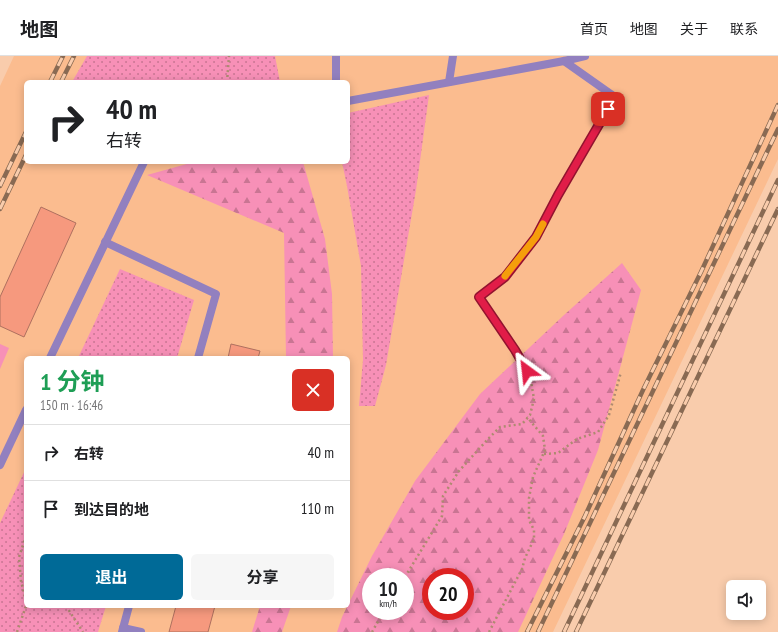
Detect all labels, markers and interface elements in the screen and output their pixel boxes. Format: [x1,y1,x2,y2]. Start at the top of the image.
text: 地图 [20,17,58,41]
text: 首页 [580,20,608,38]
text: 地图 [630,20,658,38]
text: 关于 [680,20,708,38]
text: 联系 [730,20,758,38]
text: 40 m [106,90,157,127]
pin [591,92,625,126]
icon: right [40,96,92,148]
icon: arrive [597,98,619,120]
text: 右转 [106,129,142,152]
position arrow [506,350,548,392]
text: 1 分钟 [40,366,104,397]
button: close [292,369,334,411]
text: 150 m · 16:46 [40,397,103,414]
icon: right [40,442,62,464]
text: 40 m [308,443,334,462]
text: 右转 [74,444,104,463]
icon: arrive [40,498,62,520]
text: 110 m [301,499,334,518]
text: 到达目的地 [74,500,149,519]
button: 退出 [40,554,183,600]
button: 分享 [191,554,334,600]
speed limit sign: 20 [422,568,474,620]
text: 10 [378,576,398,602]
map controls [726,580,766,620]
button: sound [726,580,766,620]
text: km/h [379,597,397,610]

